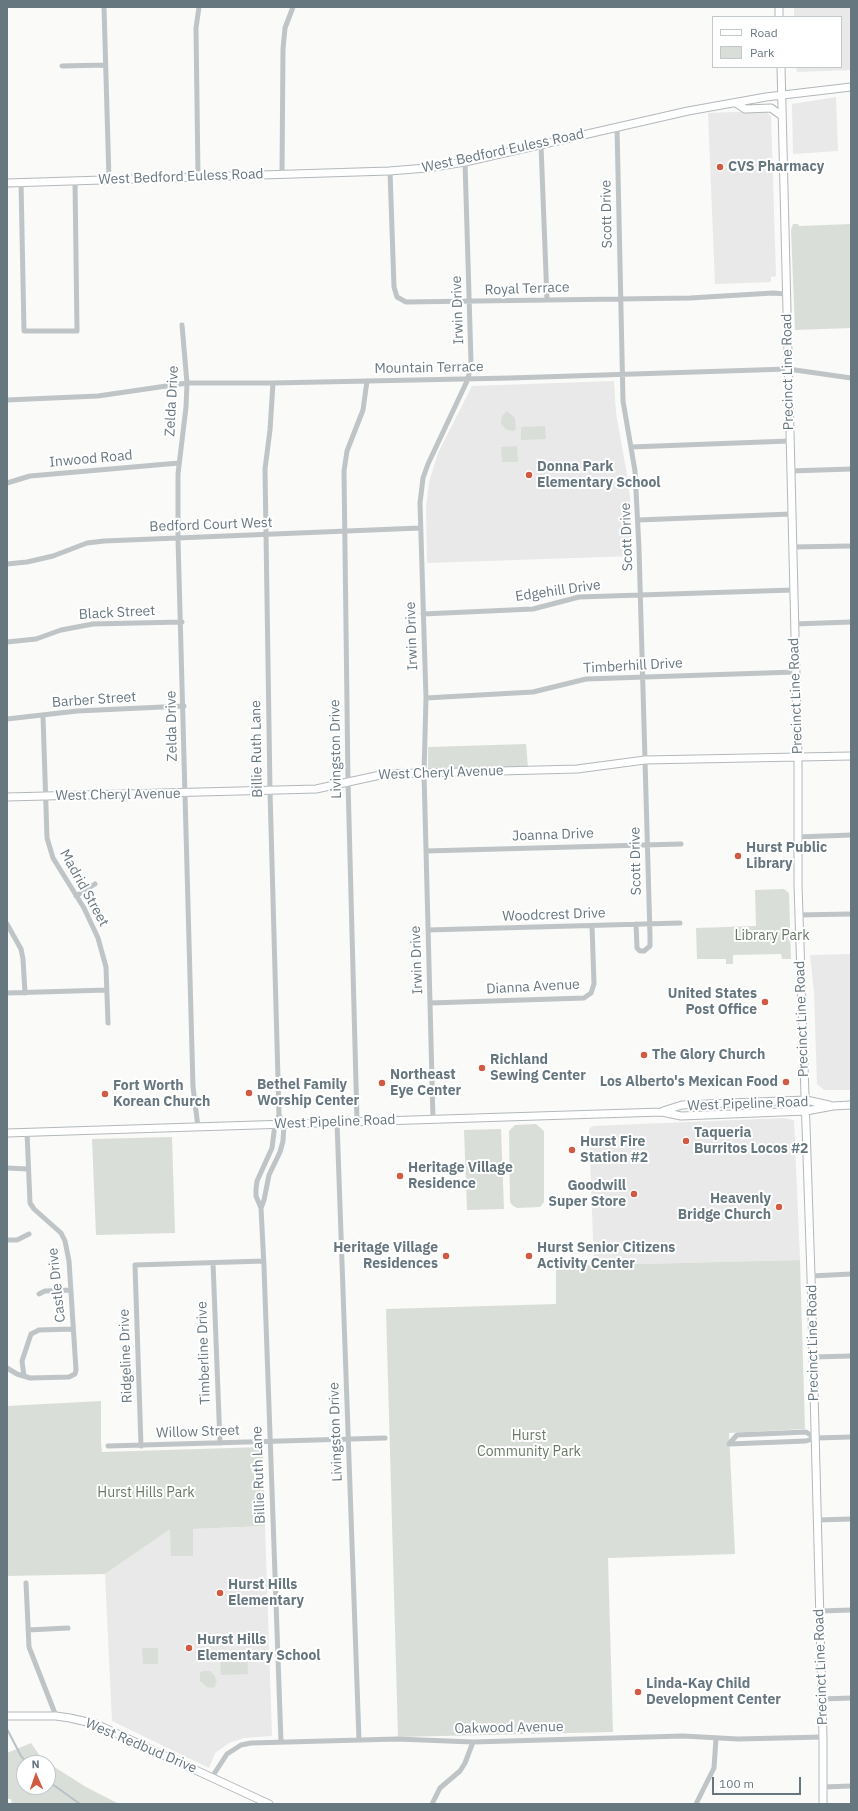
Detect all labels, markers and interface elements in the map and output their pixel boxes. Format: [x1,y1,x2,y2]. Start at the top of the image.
legend [712,16,842,68]
text: Road [750,25,778,40]
text: Park [750,45,774,60]
street label: West Bedford Euless Road [420,126,586,176]
place label: CVS Pharmacy [728,159,824,175]
marker: CVS Pharmacy [715,162,725,172]
street label: West Bedford Euless Road [98,166,264,188]
street label: Scott Drive [598,180,616,248]
street label: Irwin Drive [448,275,468,345]
street label: Royal Terrace [484,279,570,299]
street label: Precinct Line Road [779,314,797,430]
street label: Mountain Terrace [374,359,484,377]
street label: Zelda Drive [162,365,182,437]
street label: Inwood Road [49,447,133,471]
place label: Donna Park Elementary School [537,459,661,492]
marker: Donna Park Elementary School [524,470,534,480]
street label: Scott Drive [617,503,637,571]
street label: Bedford Court West [149,514,273,536]
street label: Edgehill Drive [514,577,602,605]
street label: Irwin Drive [402,601,422,671]
street label: Black Street [78,603,156,623]
street label: Precinct Line Road [786,637,806,755]
street label: Timberhill Drive [583,655,683,677]
street label: Barber Street [51,689,137,711]
street label: Zelda Drive [163,690,181,762]
street label: Livingston Drive [327,699,345,799]
street label: Billie Ruth Lane [248,700,266,798]
street label: West Cheryl Avenue [378,762,504,784]
street label: West Cheryl Avenue [55,786,181,804]
street label: Joanna Drive [512,825,594,845]
street label: Scott Drive [627,827,645,895]
place label: Hurst Public Library [746,840,827,872]
street label: Madrid Street [56,847,112,929]
marker: Hurst Public Library [733,851,743,861]
street label: Woodcrest Drive [502,905,606,925]
street label: Irwin Drive [407,925,427,995]
park label: Library Park [734,928,810,944]
street label: Precinct Line Road [792,960,812,1078]
street label: Dianna Avenue [486,976,580,998]
place label: United States Post Office [668,986,757,1018]
marker: United States Post Office [760,997,770,1007]
place label: The Glory Church [652,1047,765,1063]
marker: The Glory Church [639,1050,649,1060]
place label: Richland Sewing Center [490,1052,586,1084]
marker: Richland Sewing Center [477,1063,487,1073]
place label: Northeast Eye Center [390,1067,461,1100]
place label: Los Alberto's Mexican Food [600,1074,778,1090]
place label: Bethel Family Worship Center [257,1077,359,1110]
marker: Los Alberto's Mexican Food [781,1077,791,1087]
place label: Fort Worth Korean Church [113,1078,210,1110]
marker: Northeast Eye Center [377,1078,387,1088]
marker: Bethel Family Worship Center [244,1088,254,1098]
marker: Fort Worth Korean Church [100,1089,110,1099]
street label: West Pipeline Road [687,1093,809,1115]
street label: West Pipeline Road [274,1111,396,1133]
place label: Taqueria Burritos Locos #2 [694,1125,808,1158]
place label: Hurst Fire Station #2 [580,1134,648,1166]
marker: Taqueria Burritos Locos #2 [681,1136,691,1146]
marker: Hurst Fire Station #2 [567,1145,577,1155]
place label: Heritage Village Residence [408,1160,513,1192]
marker: Heritage Village Residence [395,1171,405,1181]
place label: Goodwill Super Store [548,1178,626,1210]
marker: Goodwill Super Store [629,1189,639,1199]
place label: Heavenly Bridge Church [678,1191,771,1224]
marker: Heavenly Bridge Church [774,1202,784,1212]
place label: Heritage Village Residences [333,1240,438,1272]
place label: Hurst Senior Citizens Activity Center [537,1240,675,1272]
street label: Castle Drive [45,1247,69,1323]
marker: Heritage Village Residences [441,1251,451,1261]
marker: Hurst Senior Citizens Activity Center [524,1251,534,1261]
street label: Precinct Line Road [804,1285,822,1401]
street label: Timberline Drive [194,1301,214,1405]
street label: Ridgeline Drive [116,1309,136,1403]
street label: Livingston Drive [326,1382,346,1482]
street label: Willow Street [156,1422,240,1442]
street label: Billie Ruth Lane [249,1426,269,1524]
park label: Hurst Community Park [477,1428,581,1460]
park label: Hurst Hills Park [97,1485,195,1501]
place label: Hurst Hills Elementary [228,1577,304,1610]
marker: Hurst Hills Elementary [215,1588,225,1598]
street label: Precinct Line Road [811,1608,831,1726]
place label: Hurst Hills Elementary School [197,1632,321,1664]
marker: Hurst Hills Elementary School [184,1643,194,1653]
place label: Linda-Kay Child Development Center [646,1676,781,1708]
marker: Linda-Kay Child Development Center [633,1687,643,1697]
street label: West Redbud Drive [83,1715,199,1777]
street label: Oakwood Avenue [454,1719,564,1737]
north arrow [16,1755,56,1795]
text: N [31,1757,40,1771]
scale bar [714,1769,803,1795]
text: 100 m [719,1776,754,1791]

